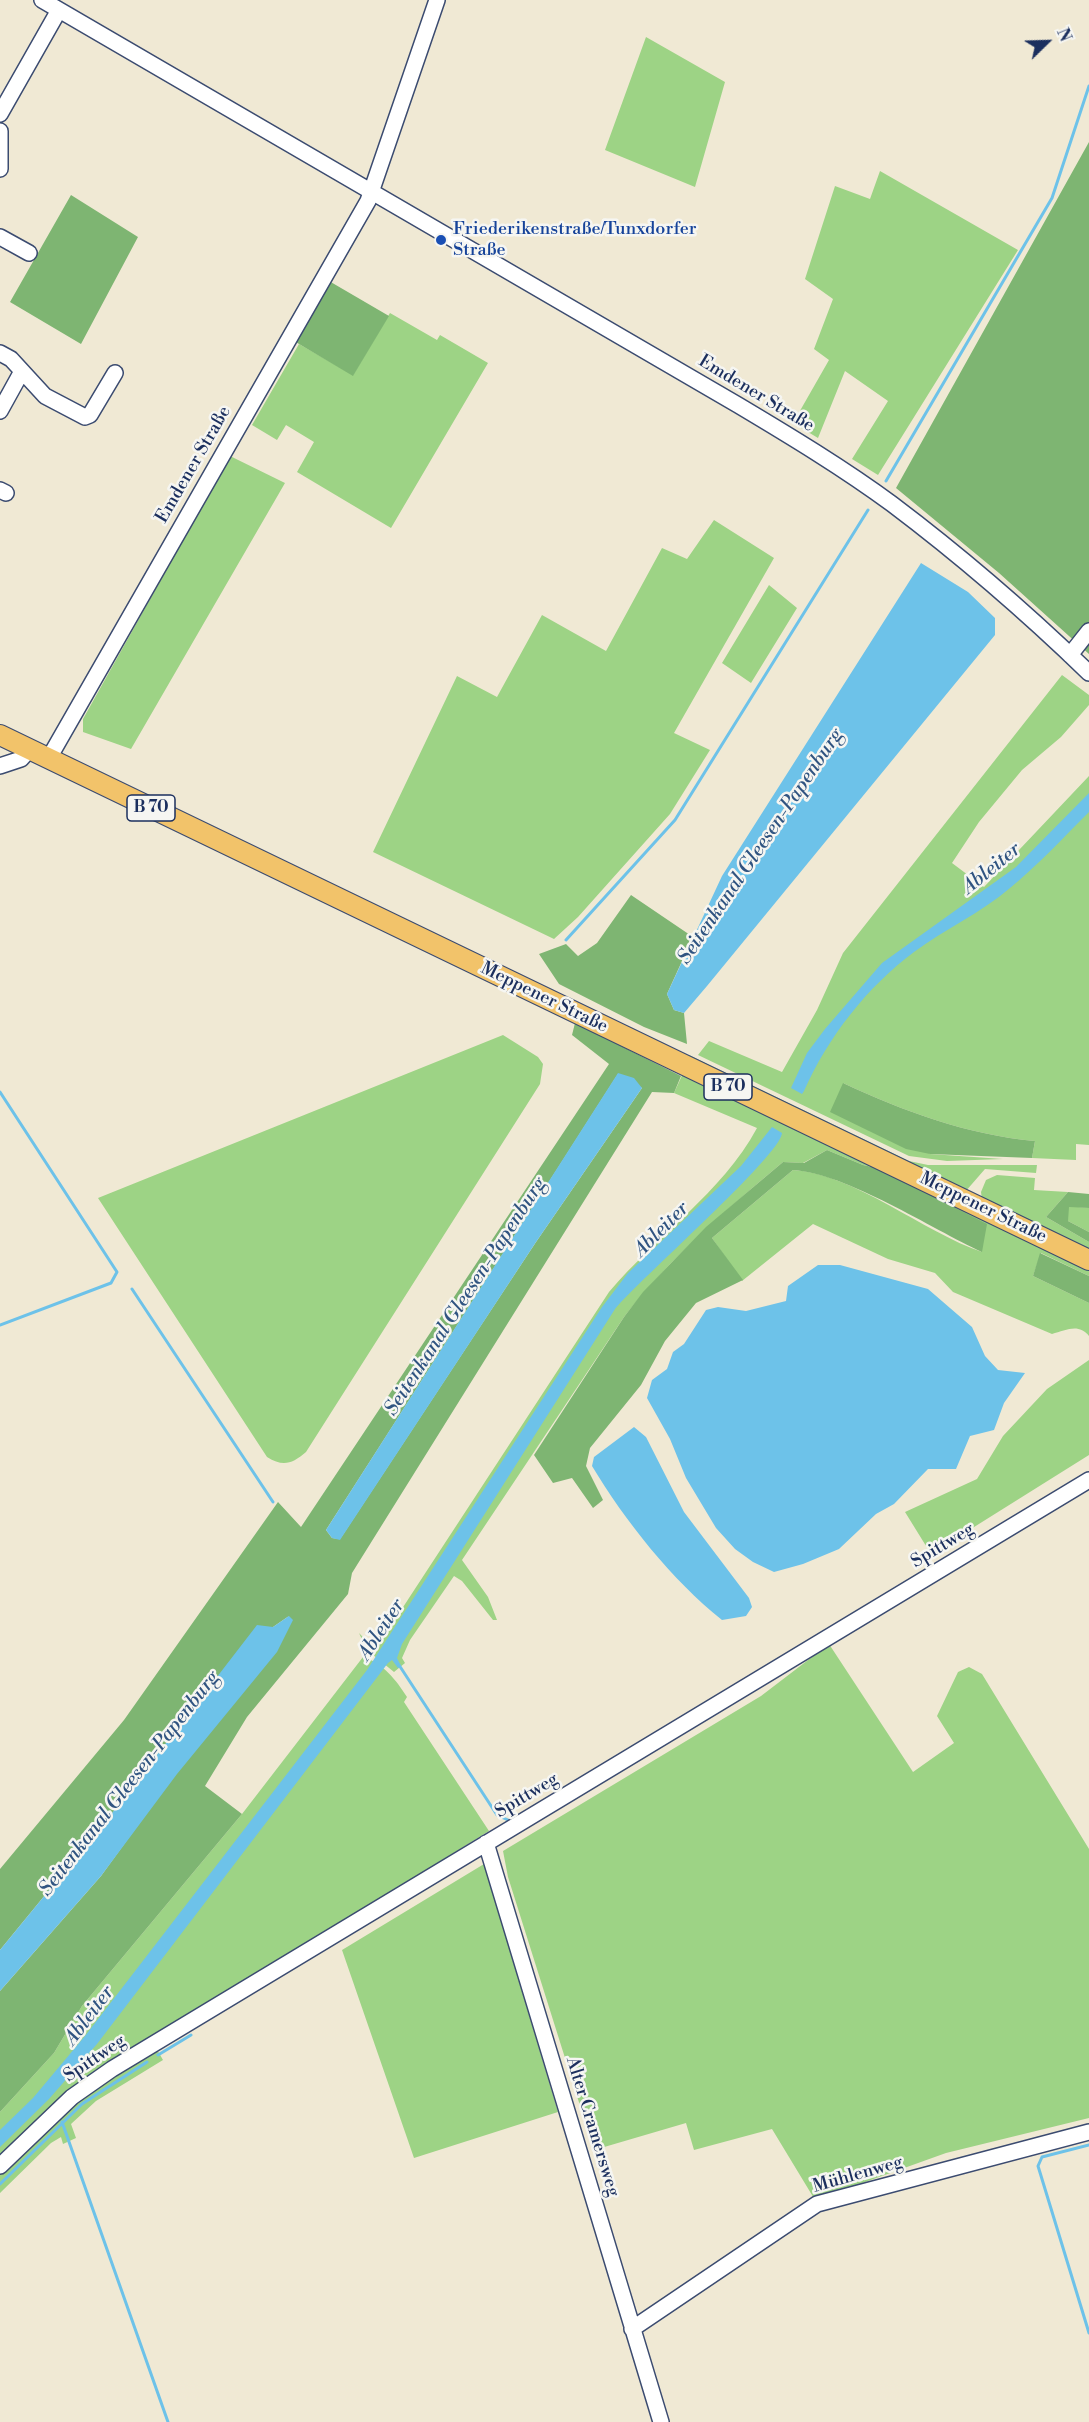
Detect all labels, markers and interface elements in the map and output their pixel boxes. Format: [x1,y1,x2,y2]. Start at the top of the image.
north arrow [1017,12,1077,72]
text: N [1052,25,1075,45]
place label: Friederikenstraße/Tunxdorfer Straße [453,219,697,262]
marker: Friederikenstraße/Tunxdorfer Straße [434,233,448,247]
street label: Emdener Straße [694,351,818,437]
street label: Emdener Straße [152,403,236,527]
water label: Seitenkanal Gleesen-Papenburg [673,725,849,969]
road number: B 70 [127,795,175,821]
water label: Ableiter [958,838,1026,900]
street label: Meppener Straße [477,958,611,1038]
road number: B 70 [704,1074,752,1100]
street label: Meppener Straße [916,1168,1050,1248]
water label: Seitenkanal Gleesen-Papenburg [380,1173,552,1421]
water label: Ableiter [629,1197,695,1263]
street label: Spittweg [907,1519,979,1573]
water label: Ableiter [353,1595,411,1665]
water label: Seitenkanal Gleesen-Papenburg [35,1667,225,1901]
street label: Spittweg [491,1769,563,1823]
water label: Ableiter [60,1982,120,2050]
street label: Spittweg [60,2031,130,2087]
street label: Alter Cramersweg [560,2054,624,2200]
street label: Mühlenweg [810,2152,906,2198]

